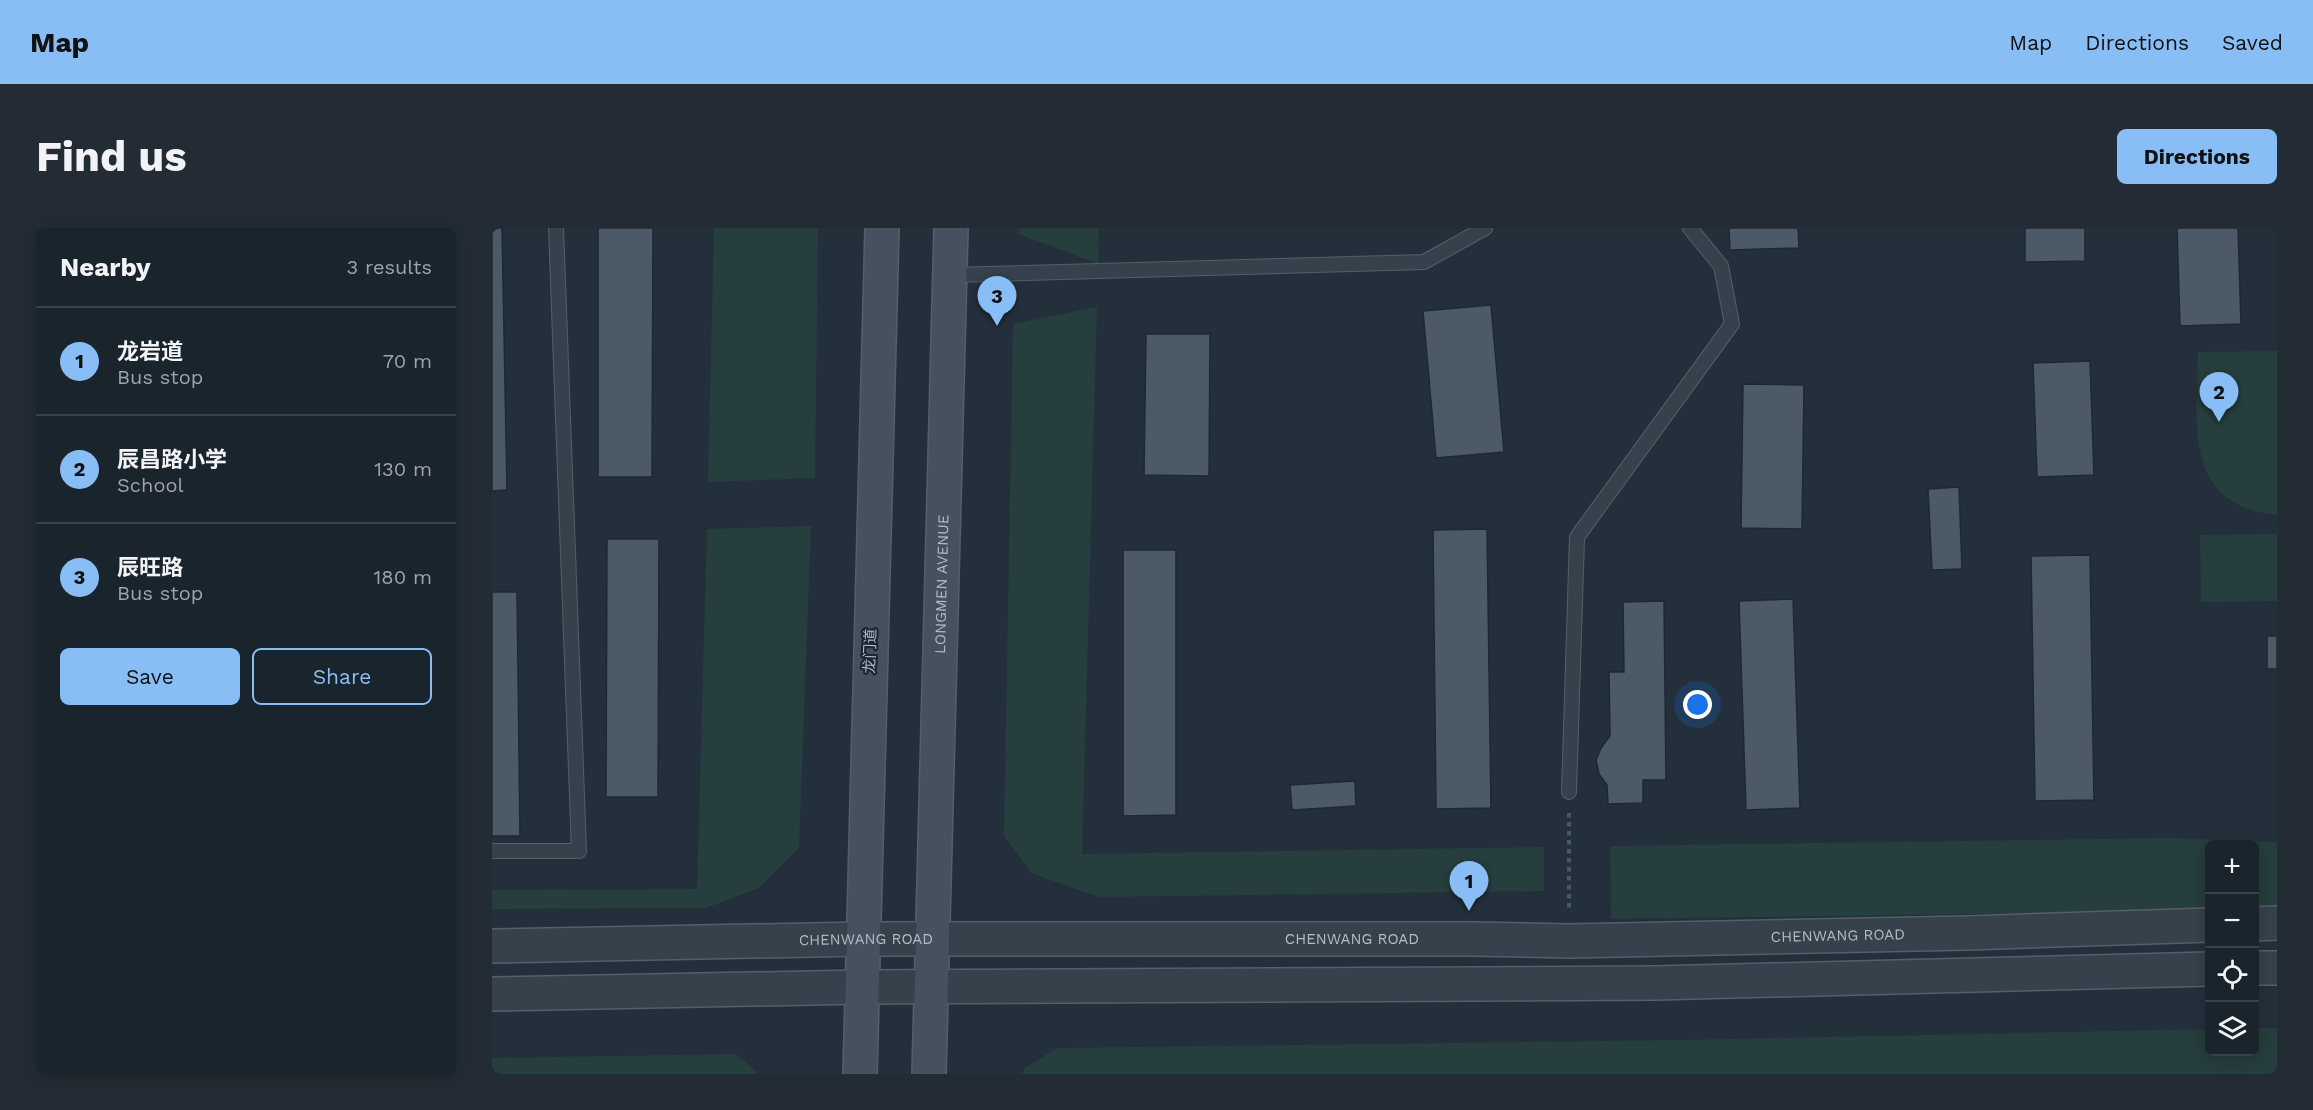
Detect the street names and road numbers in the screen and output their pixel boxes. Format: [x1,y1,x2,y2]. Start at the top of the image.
street label: LONGMEN AVENUE [931,514,953,654]
street label: 龙门道 [860,628,880,674]
street label: CHENWANG ROAD [1771,925,1905,946]
street label: CHENWANG ROAD [799,930,933,949]
street label: CHENWANG ROAD [1285,930,1419,948]

